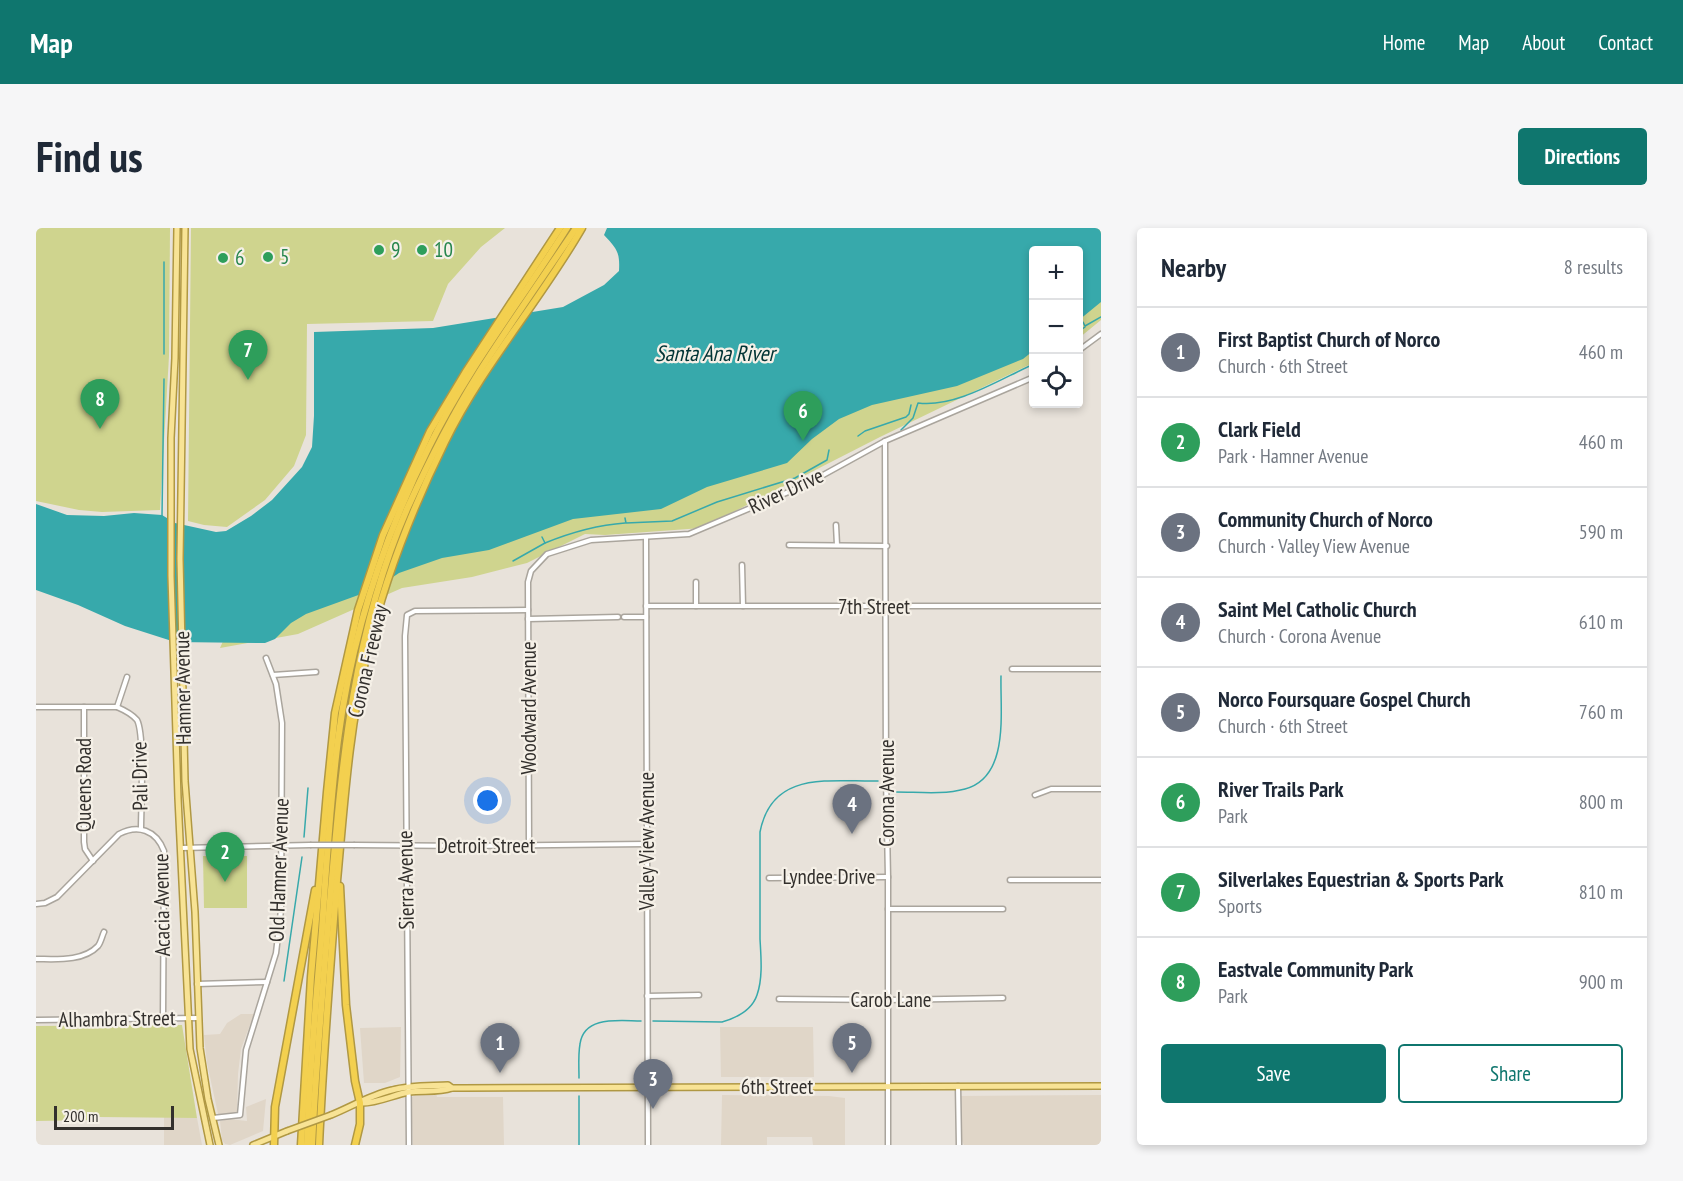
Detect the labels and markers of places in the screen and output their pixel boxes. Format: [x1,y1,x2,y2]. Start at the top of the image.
place label: 9 [391,236,400,263]
place label: 10 [434,236,453,263]
place label: 5 [280,243,289,270]
marker: 9 [372,243,386,257]
marker: 10 [415,243,429,257]
place label: 6 [235,244,244,271]
marker: 5 [261,250,275,264]
marker: 6 [216,251,230,265]
pin: 7 [228,330,268,380]
pin: 8 [80,380,120,429]
pin: 6 [784,392,822,441]
pin: 4 [832,784,872,834]
pin: 2 [206,832,244,882]
pin: 1 [480,1024,520,1073]
pin: 5 [832,1024,872,1073]
pin: 3 [634,1060,672,1109]

